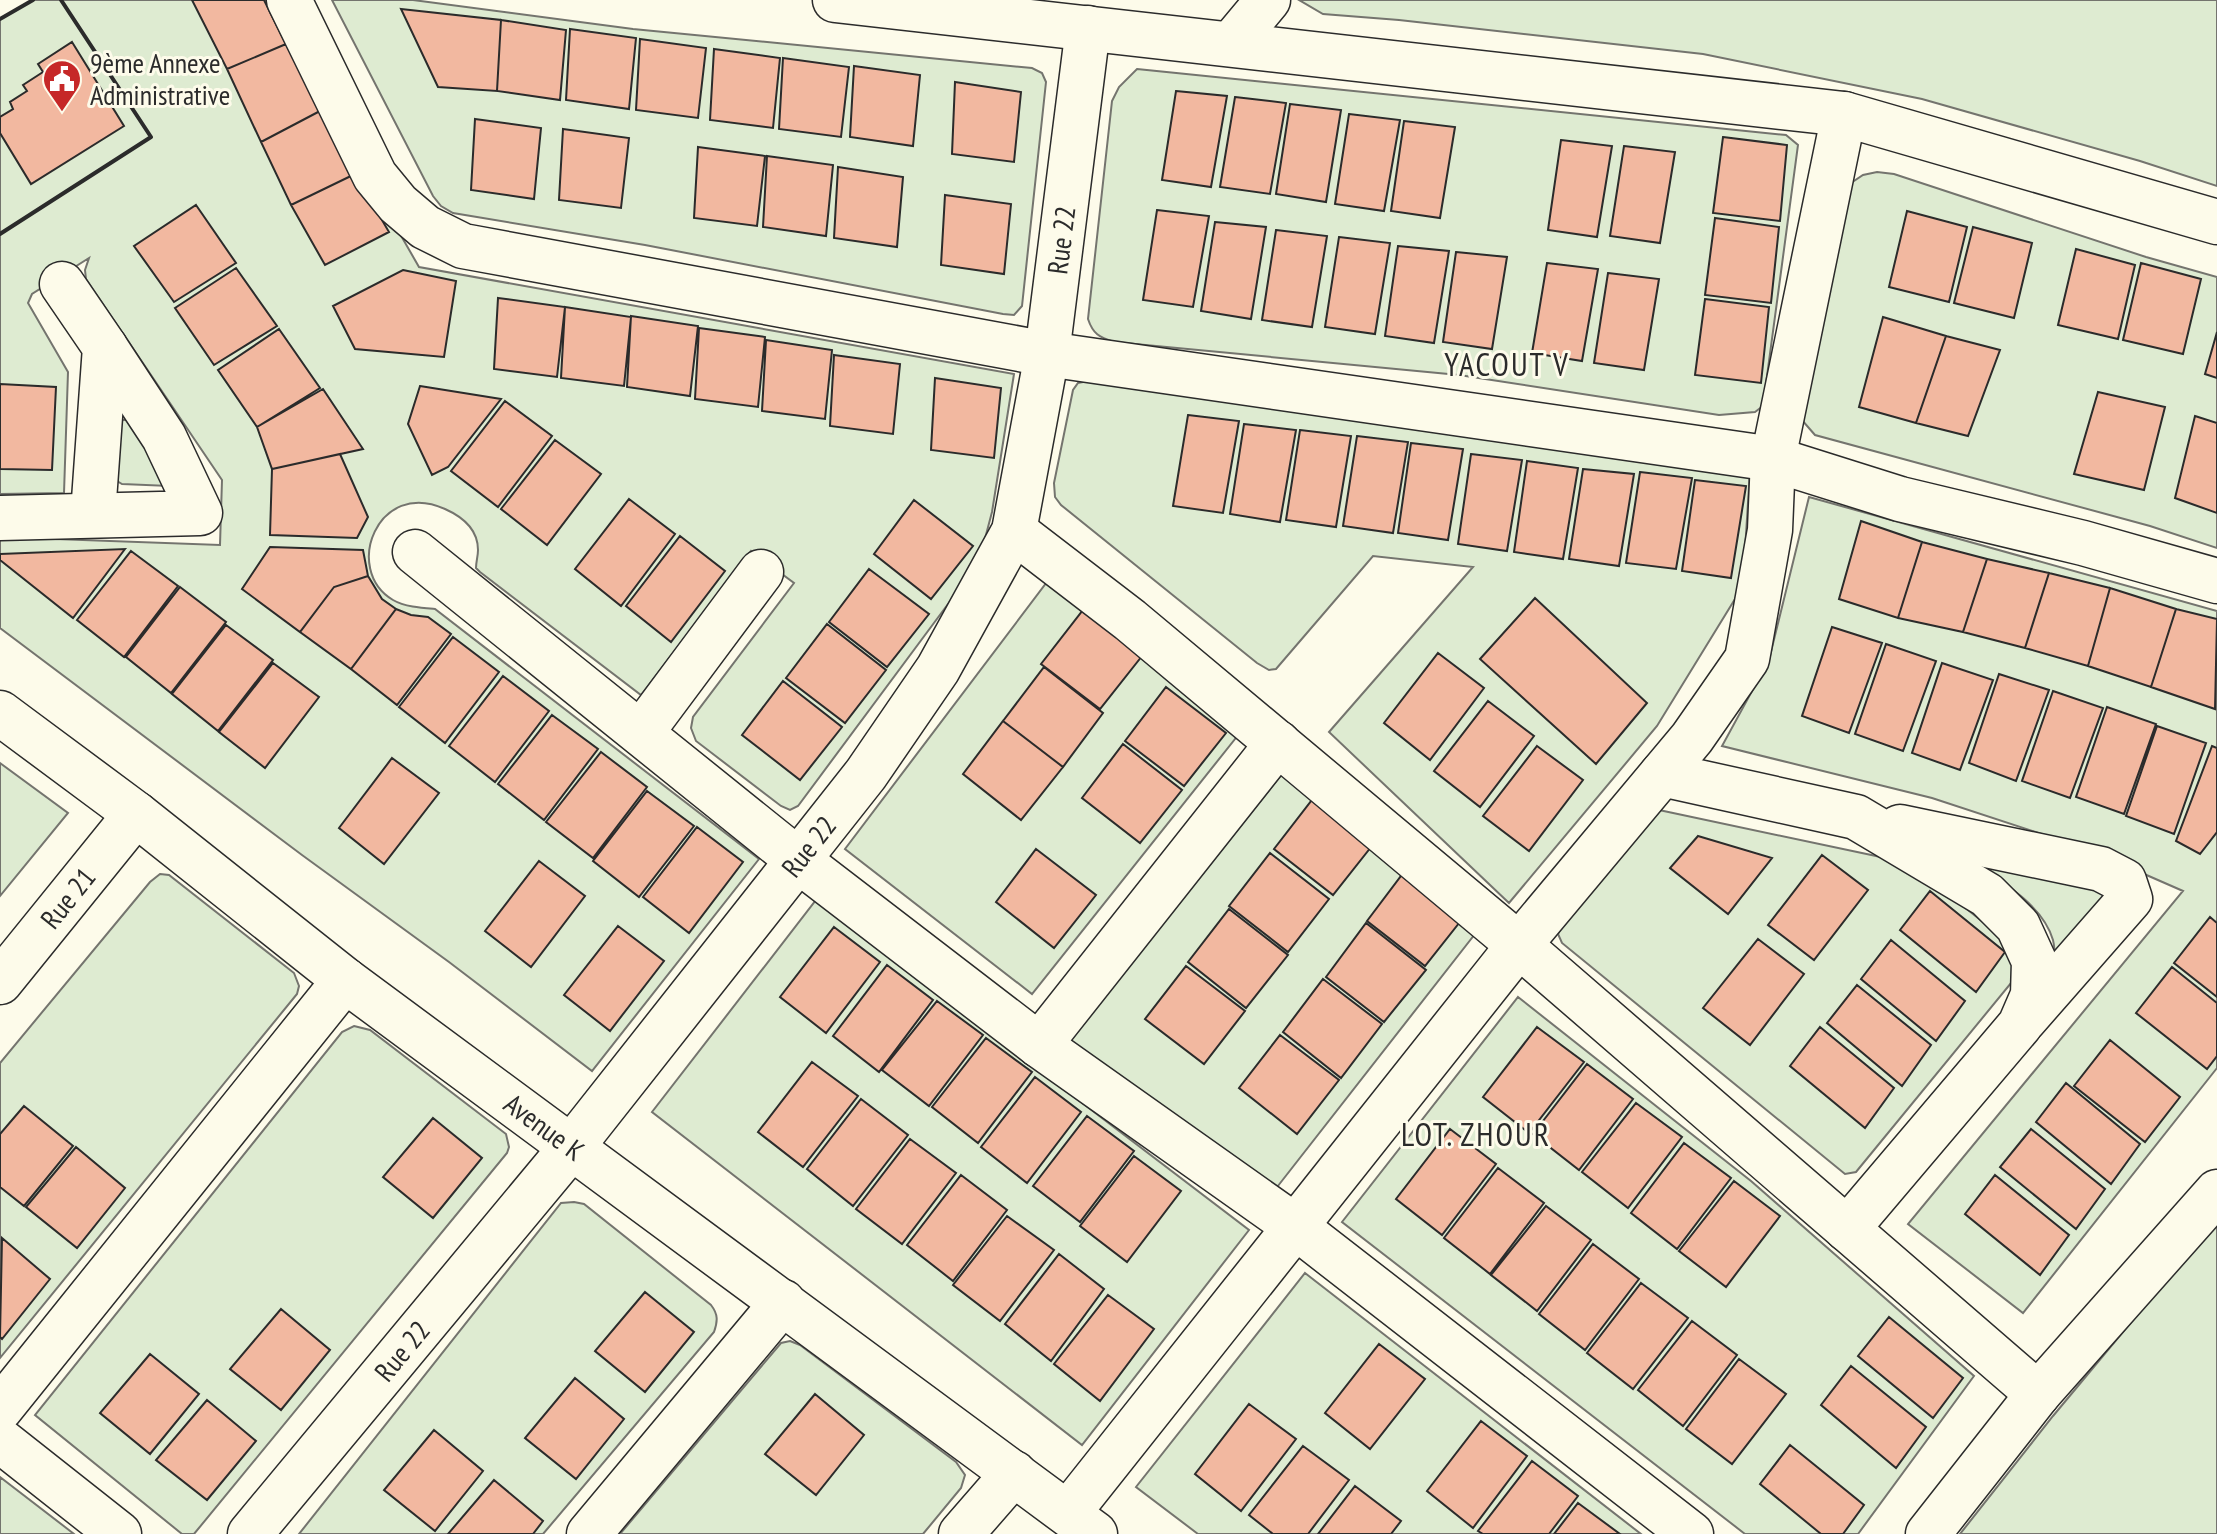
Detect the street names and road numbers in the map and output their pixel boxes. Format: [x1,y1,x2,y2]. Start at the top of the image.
street label: Rue 22 [1038,204,1083,276]
street label: Rue 22 [773,808,844,884]
street label: Rue 21 [32,860,103,936]
street label: Avenue K [497,1085,592,1169]
street label: Rue 22 [366,1313,438,1389]

